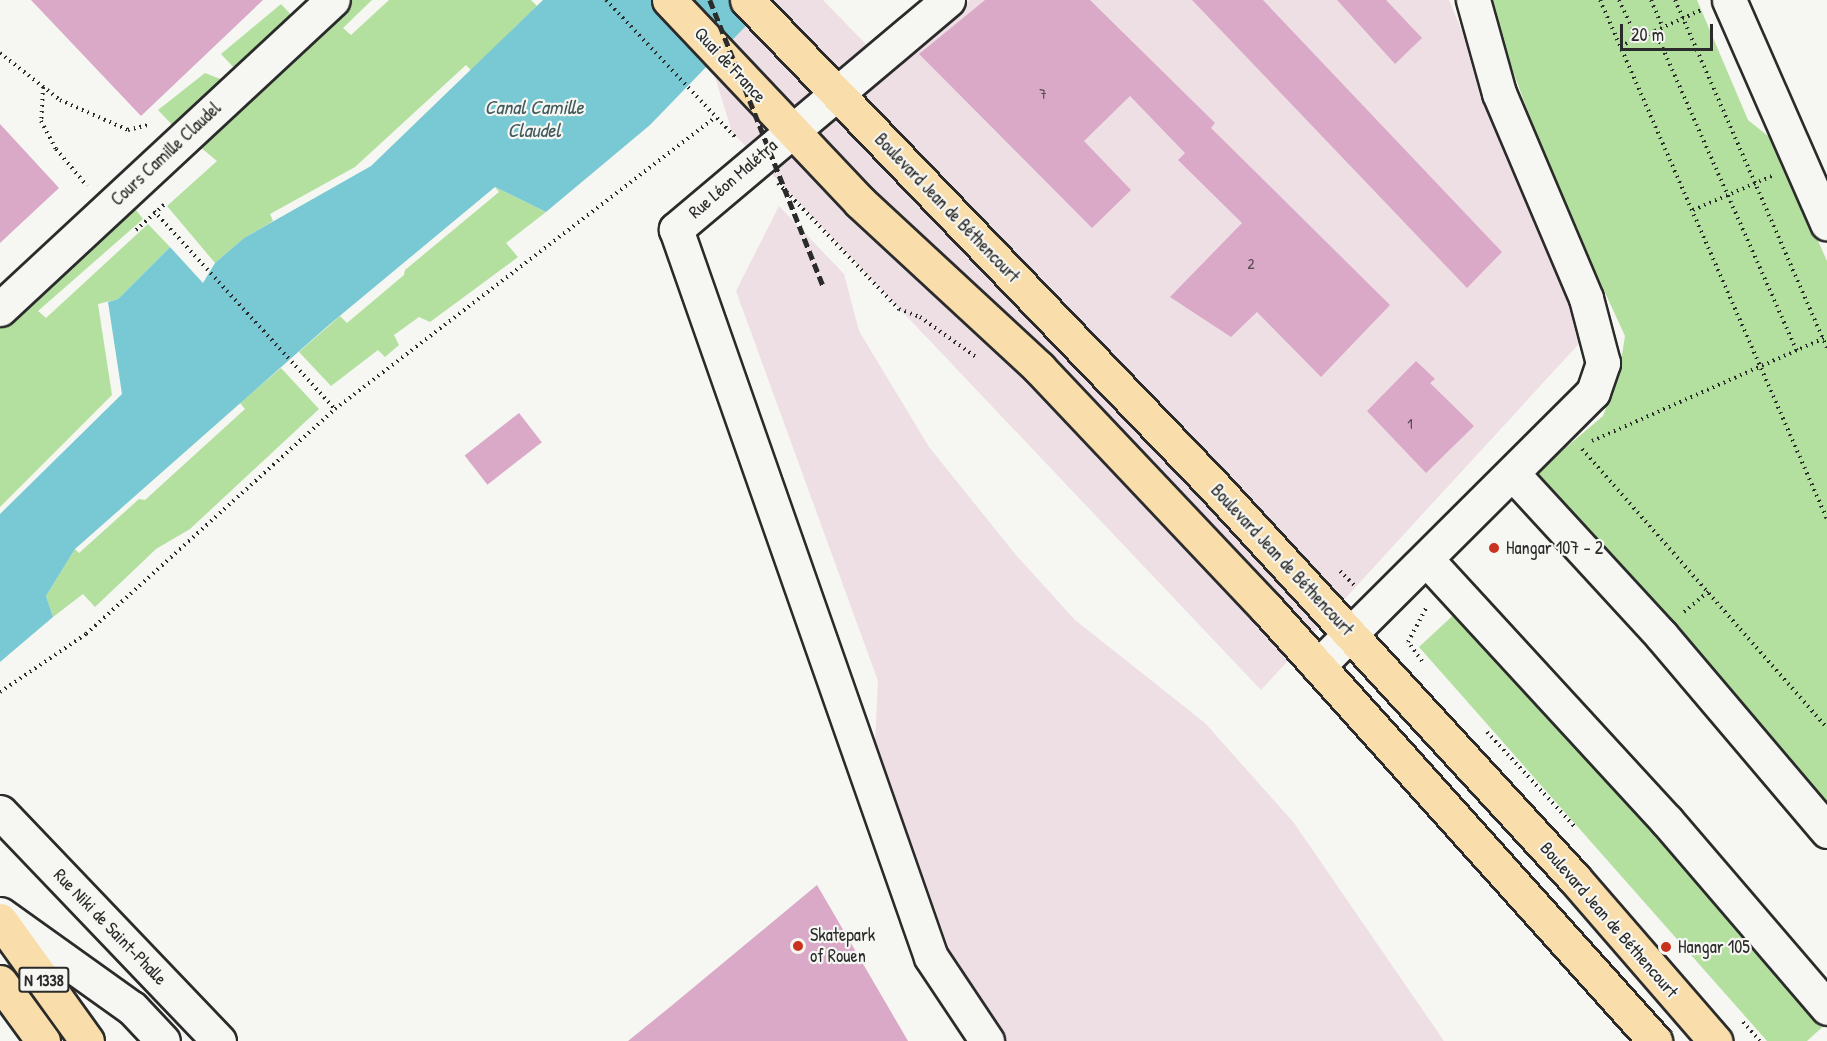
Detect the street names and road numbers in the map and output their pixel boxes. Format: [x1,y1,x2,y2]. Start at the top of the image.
street label: Quai de France [690,23,770,107]
street label: Cours Camille Claudel [107,98,225,210]
street label: Boulevard Jean de Béthencourt [870,129,1024,287]
street label: Rue Léon Malétra [684,135,782,223]
street label: Boulevard Jean de Béthencourt [1206,480,1358,640]
street label: Boulevard Jean de Béthencourt [1535,838,1683,1002]
street label: Rue Niki de Saint-Phalle [49,864,171,990]
road number: N 1338 [17,967,71,993]

